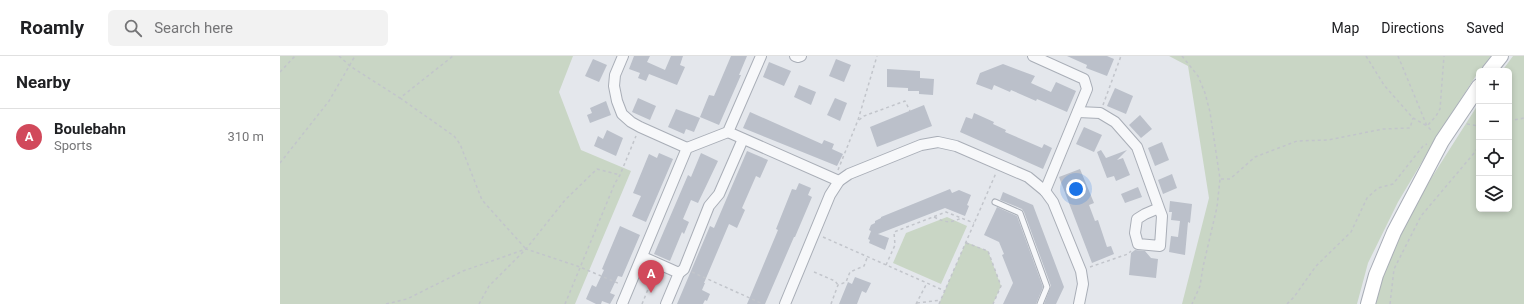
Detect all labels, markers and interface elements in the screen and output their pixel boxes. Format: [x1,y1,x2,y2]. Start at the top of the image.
search box [108,10,388,46]
text: Roamly [20,16,84,39]
icon: search [122,17,144,39]
text: Search here [154,19,233,37]
text: Map [1332,20,1359,36]
text: Directions [1381,20,1444,36]
text: Saved [1466,20,1504,36]
map controls [1476,68,1512,212]
button: + [1476,68,1512,104]
text: Nearby [16,72,71,92]
button: − [1476,104,1512,140]
text: Boulebahn [54,120,126,138]
text: A [25,129,33,144]
text: 310 m [227,129,264,144]
text: Sports [54,138,92,153]
button: locate [1476,140,1512,176]
button: layers [1476,176,1512,212]
your location [1066,179,1086,199]
pin: A [638,260,664,293]

